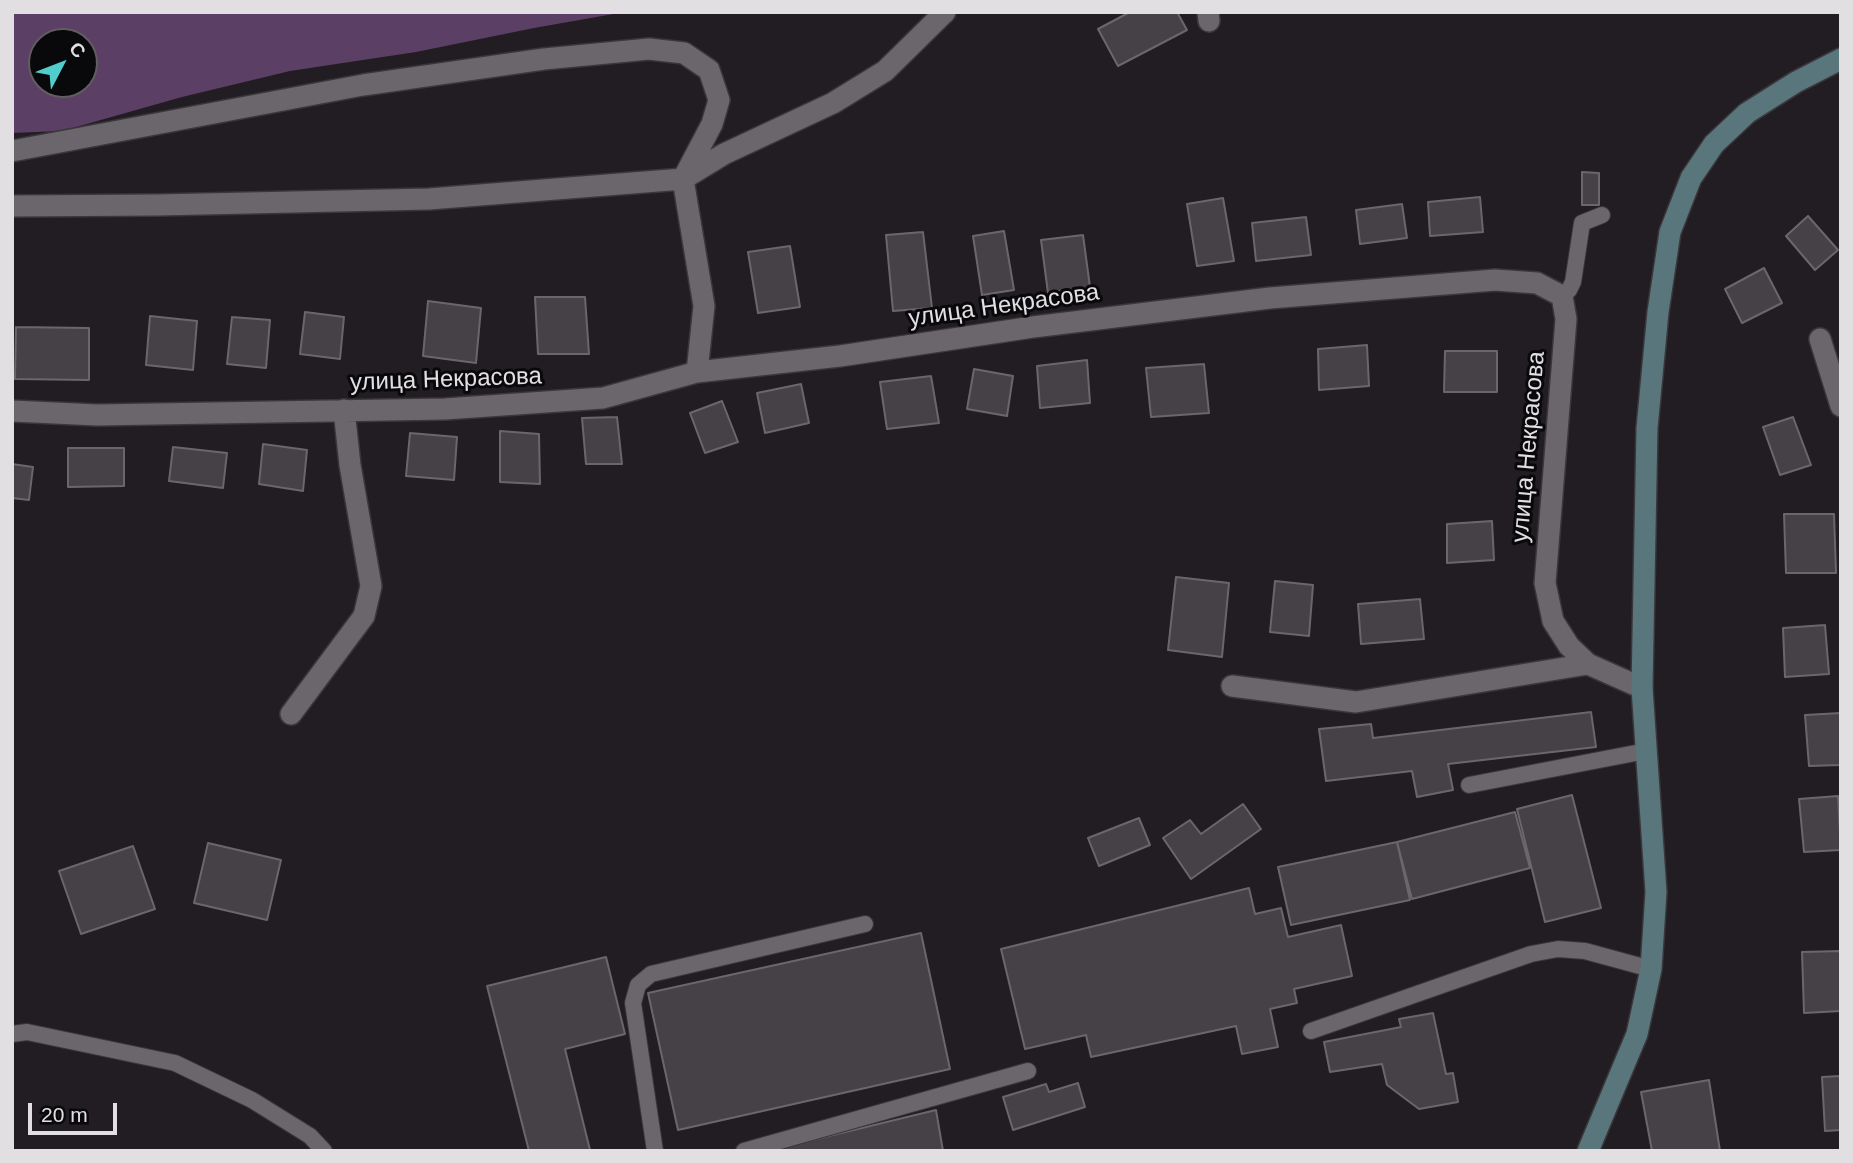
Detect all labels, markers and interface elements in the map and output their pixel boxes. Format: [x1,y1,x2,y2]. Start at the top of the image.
north arrow [28,28,98,98]
text: С [65,38,90,62]
street label: улица Некрасова [907,278,1101,334]
street label: улица Некрасова [1506,350,1552,544]
street label: улица Некрасова [350,362,542,398]
scale bar [32,1090,121,1134]
text: 20 m [41,1103,88,1126]

